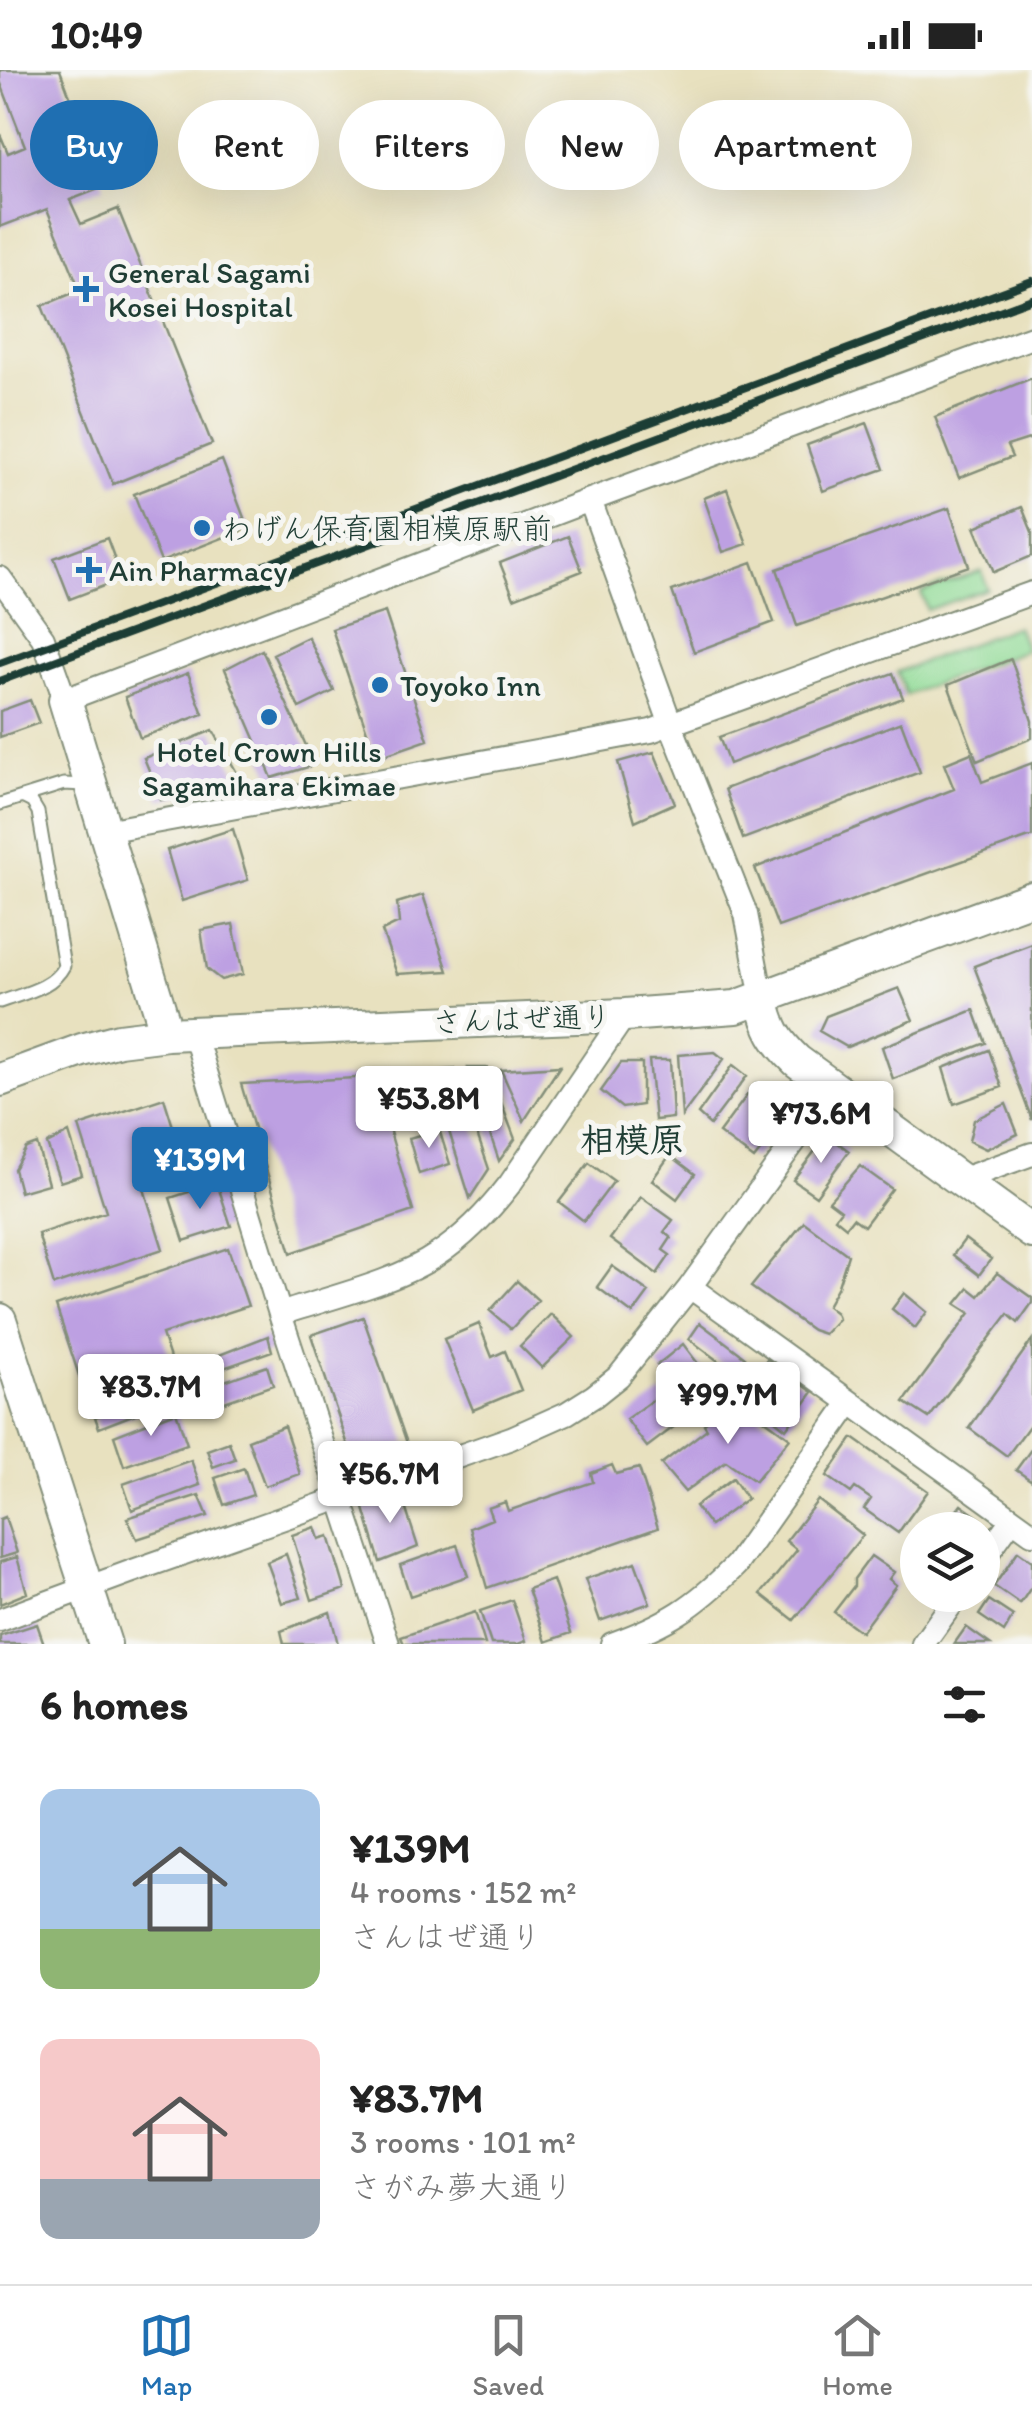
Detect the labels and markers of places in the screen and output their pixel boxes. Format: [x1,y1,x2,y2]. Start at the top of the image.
place label: General Sagami Kosei Hospital [108,254,311,325]
marker: General Sagami Kosei Hospital [73,276,99,302]
place label: わげん保育園相模原駅前 [222,510,552,547]
marker: わげん保育園相模原駅前 [191,517,213,539]
place label: Ain Pharmacy [109,552,287,589]
marker: Ain Pharmacy [78,559,100,581]
place label: Toyoko Inn [400,667,541,704]
marker: Toyoko Inn [369,674,391,696]
marker: Hotel Crown Hills Sagamihara Ekimae [258,706,280,728]
place label: Hotel Crown Hills Sagamihara Ekimae [142,733,396,804]
pin: ¥53.8M [348,1066,510,1151]
pin: ¥73.6M [740,1081,902,1166]
pin: ¥139M [130,1127,270,1212]
pin: ¥83.7M [70,1354,232,1439]
pin: ¥99.7M [647,1362,809,1447]
pin: ¥56.7M [309,1441,471,1526]

